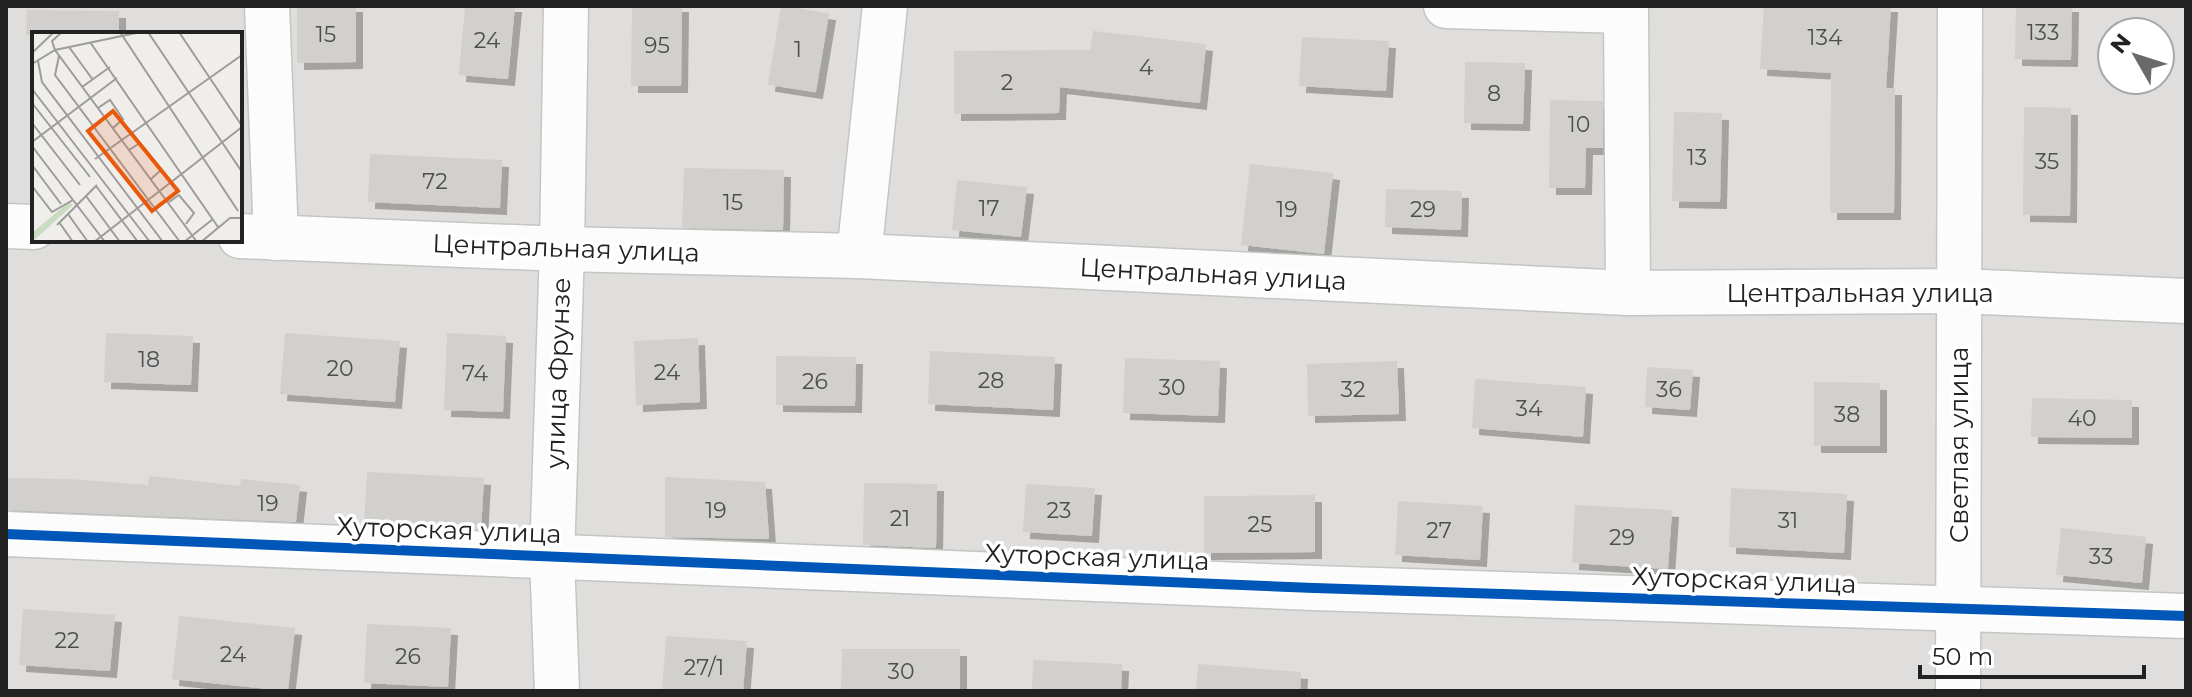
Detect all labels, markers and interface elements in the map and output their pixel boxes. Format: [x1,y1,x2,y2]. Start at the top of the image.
north arrow [2096,16,2176,96]
house number: 133 [2027,19,2059,46]
house number: 15 [316,21,336,48]
house number: 134 [1808,24,1843,51]
house number: 24 [474,27,501,54]
text: N [2105,28,2137,59]
inset map [32,32,242,242]
house number: 95 [644,32,670,59]
house number: 1 [794,36,802,63]
house number: 4 [1139,54,1154,81]
house number: 2 [1001,69,1013,96]
house number: 8 [1487,80,1501,107]
house number: 10 [1568,111,1590,138]
house number: 13 [1687,144,1707,171]
house number: 35 [2035,148,2059,175]
house number: 72 [422,168,448,195]
house number: 15 [723,189,743,216]
house number: 17 [979,195,999,222]
house number: 19 [1276,196,1298,223]
house number: 29 [1410,196,1436,223]
street label: Центральная улица [432,227,700,269]
street label: Центральная улица [1079,251,1347,297]
street label: улица Фрунзе [539,277,577,470]
street label: Центральная улица [1726,277,1994,309]
house number: 18 [138,346,160,373]
street label: Светлая улица [1943,347,1975,543]
house number: 20 [326,355,354,382]
house number: 24 [654,359,681,386]
house number: 74 [462,360,488,387]
house number: 28 [978,367,1004,394]
house number: 26 [802,368,828,395]
house number: 30 [1159,374,1185,401]
house number: 32 [1341,376,1365,403]
house number: 36 [1656,376,1682,403]
house number: 34 [1516,395,1543,422]
house number: 38 [1834,401,1860,428]
house number: 40 [2067,405,2097,432]
house number: 19 [257,490,279,517]
house number: 19 [705,497,727,524]
house number: 23 [1047,497,1071,524]
house number: 21 [890,505,910,532]
house number: 31 [1778,507,1798,534]
street label: Хуторская улица [336,510,562,550]
house number: 25 [1248,511,1272,538]
house number: 27 [1426,517,1452,544]
house number: 29 [1609,524,1635,551]
street label: Хуторская улица [984,537,1210,577]
house number: 33 [2089,543,2113,570]
street label: Хуторская улица [1631,560,1857,600]
house number: 22 [55,627,80,654]
scale bar [1920,629,2144,679]
house number: 24 [220,641,247,668]
text: 50 m [1932,642,1993,671]
house number: 26 [395,643,421,670]
house number: 27/1 [684,654,724,681]
house number: 30 [888,658,914,685]

